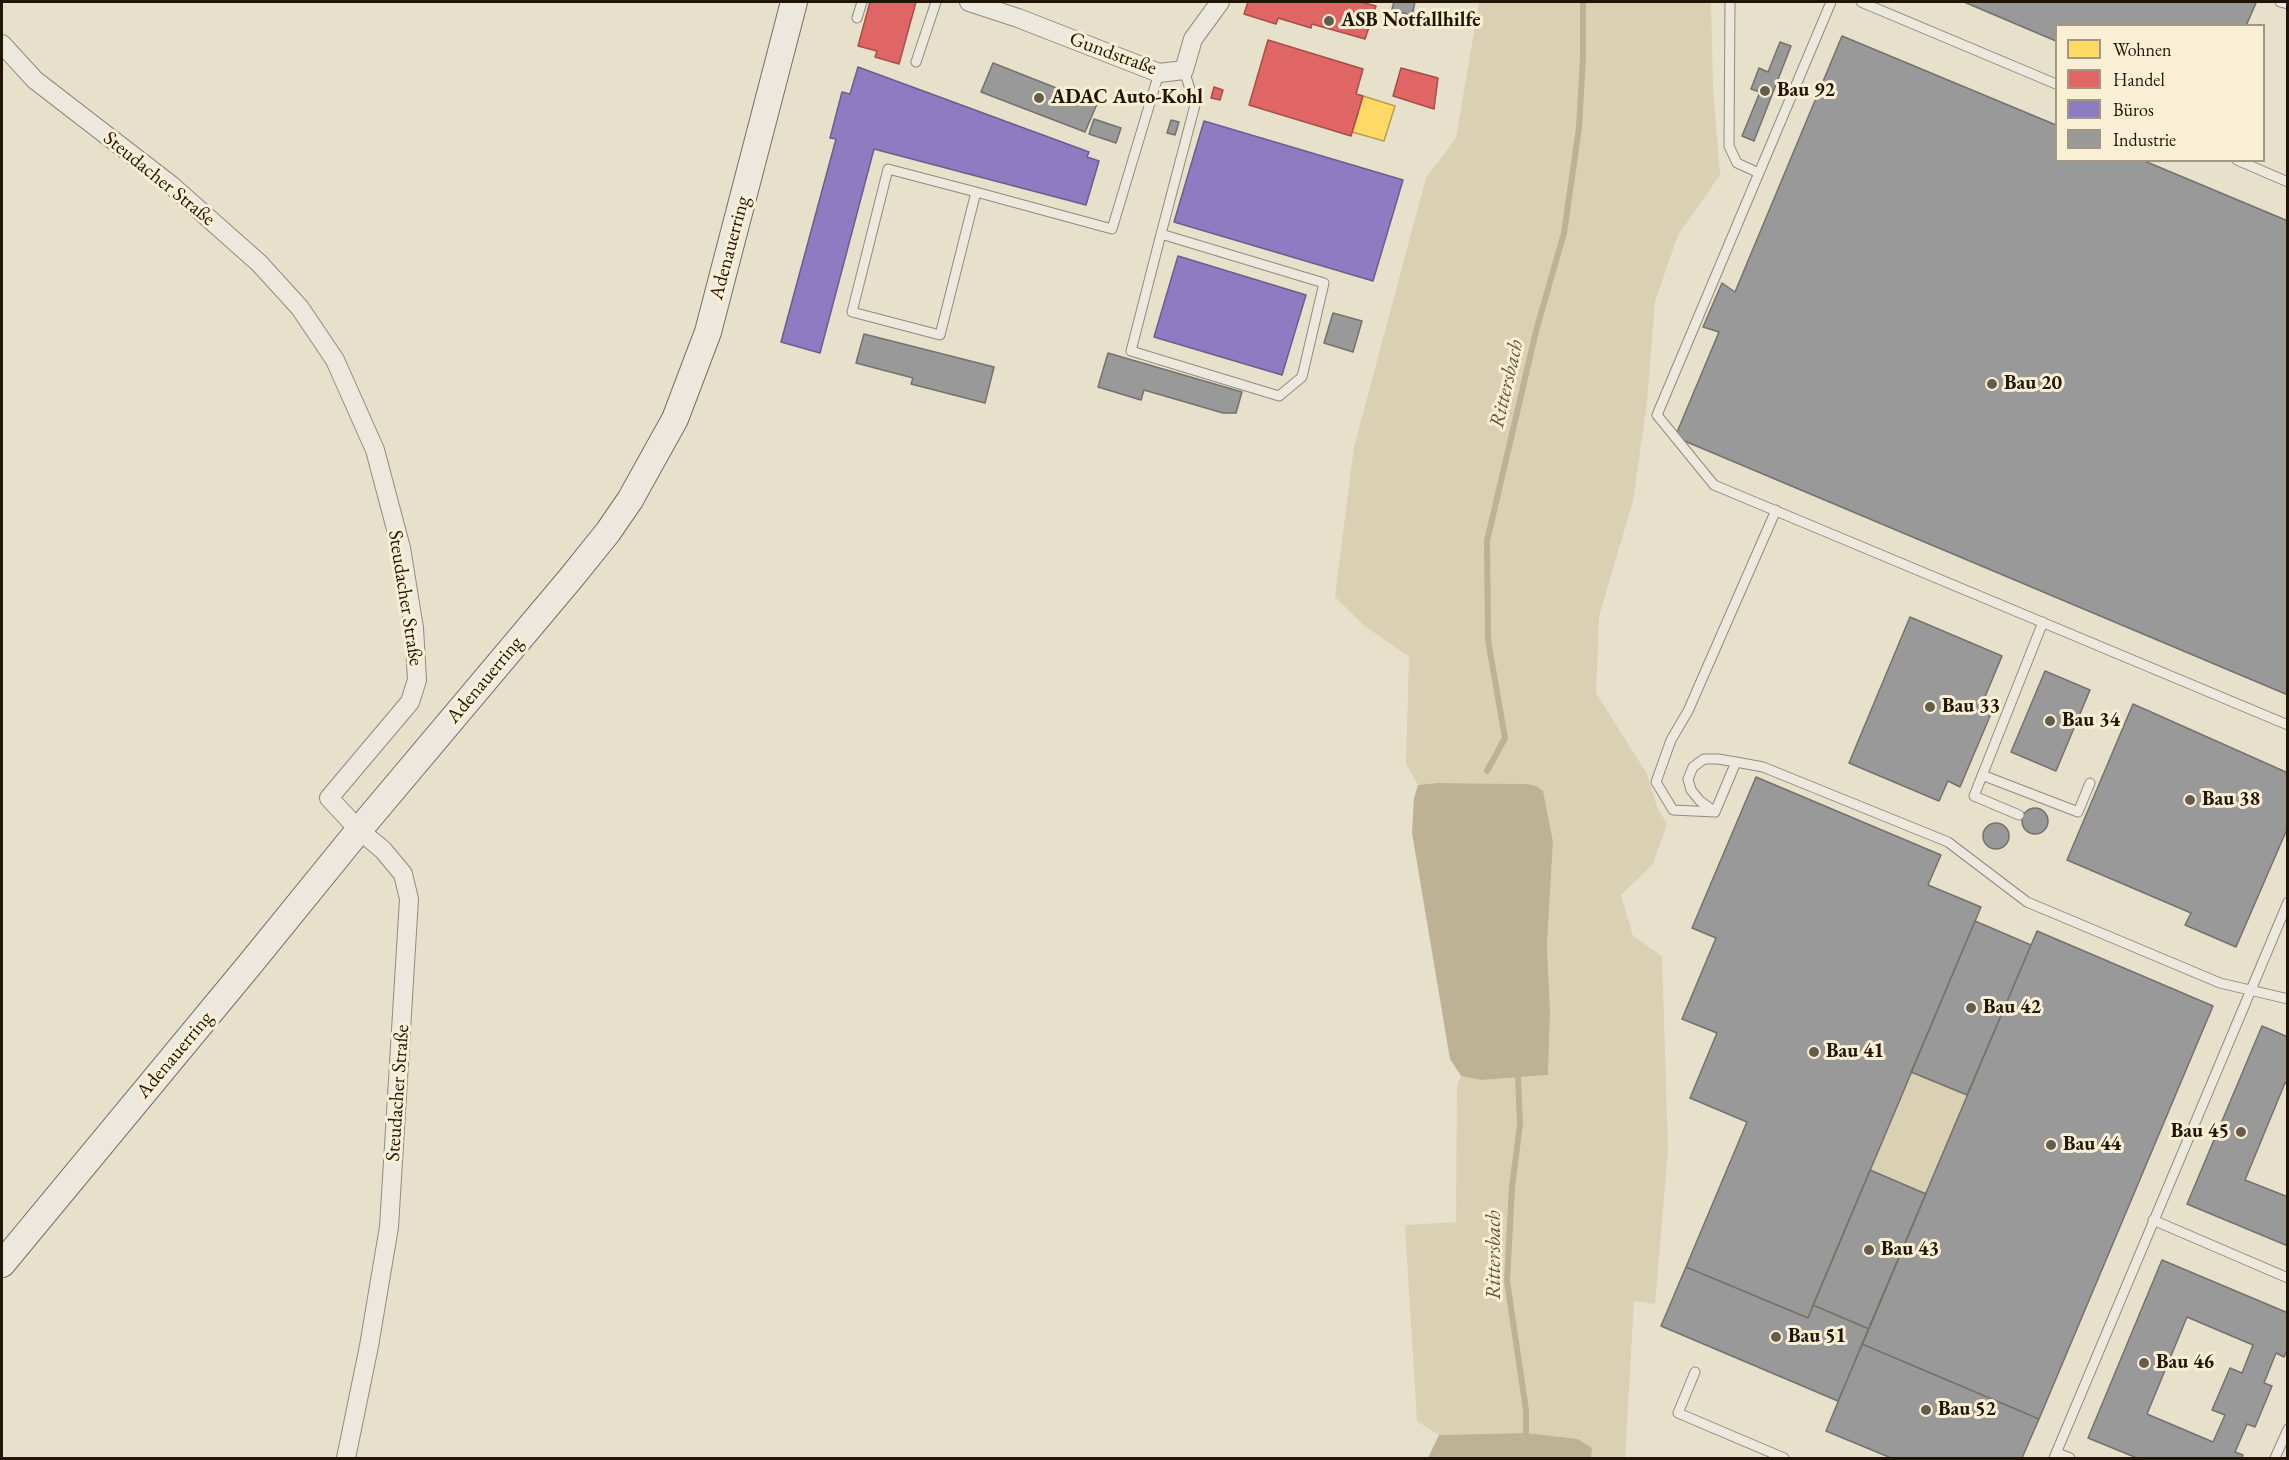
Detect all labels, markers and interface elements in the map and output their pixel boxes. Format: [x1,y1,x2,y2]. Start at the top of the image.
place label: ASB Notfallhilfe [1341,9,1480,33]
marker: ASB Notfallhilfe [1322,14,1336,28]
legend [2055,24,2265,162]
street label: Gundstraße [1066,27,1160,81]
text: Wohnen [2113,38,2172,61]
text: Handel [2113,68,2165,91]
place label: Bau 92 [1777,79,1835,103]
marker: Bau 92 [1758,84,1772,98]
place label: ADAC Auto-Kohl [1051,86,1203,110]
marker: ADAC Auto-Kohl [1032,91,1046,105]
text: Büros [2113,98,2154,121]
street label: Steudacher Straße [98,127,220,231]
text: Industrie [2113,128,2176,151]
street label: Adenauerring [705,194,755,302]
water label: Rittersbach [1485,338,1529,430]
place label: Bau 20 [2004,372,2062,396]
marker: Bau 20 [1985,377,1999,391]
street label: Steudacher Straße [382,528,428,668]
street label: Adenauerring [442,632,528,728]
place label: Bau 33 [1942,695,2000,719]
marker: Bau 33 [1923,700,1937,714]
place label: Bau 34 [2062,709,2120,733]
marker: Bau 34 [2043,714,2057,728]
place label: Bau 38 [2202,788,2260,812]
marker: Bau 38 [2183,793,2197,807]
place label: Bau 42 [1983,996,2041,1020]
marker: Bau 42 [1964,1001,1978,1015]
street label: Adenauerring [132,1007,218,1103]
street label: Steudacher Straße [381,1024,415,1162]
place label: Bau 41 [1826,1040,1884,1064]
marker: Bau 41 [1807,1045,1821,1059]
place label: Bau 45 [2171,1120,2229,1144]
marker: Bau 45 [2234,1125,2248,1139]
place label: Bau 44 [2063,1133,2121,1157]
marker: Bau 44 [2044,1138,2058,1152]
water label: Rittersbach [1481,1210,1507,1300]
place label: Bau 43 [1881,1238,1939,1262]
marker: Bau 43 [1862,1243,1876,1257]
place label: Bau 51 [1788,1325,1846,1349]
marker: Bau 51 [1769,1330,1783,1344]
place label: Bau 46 [2156,1351,2214,1375]
marker: Bau 46 [2137,1356,2151,1370]
place label: Bau 52 [1938,1398,1996,1422]
marker: Bau 52 [1919,1403,1933,1417]

